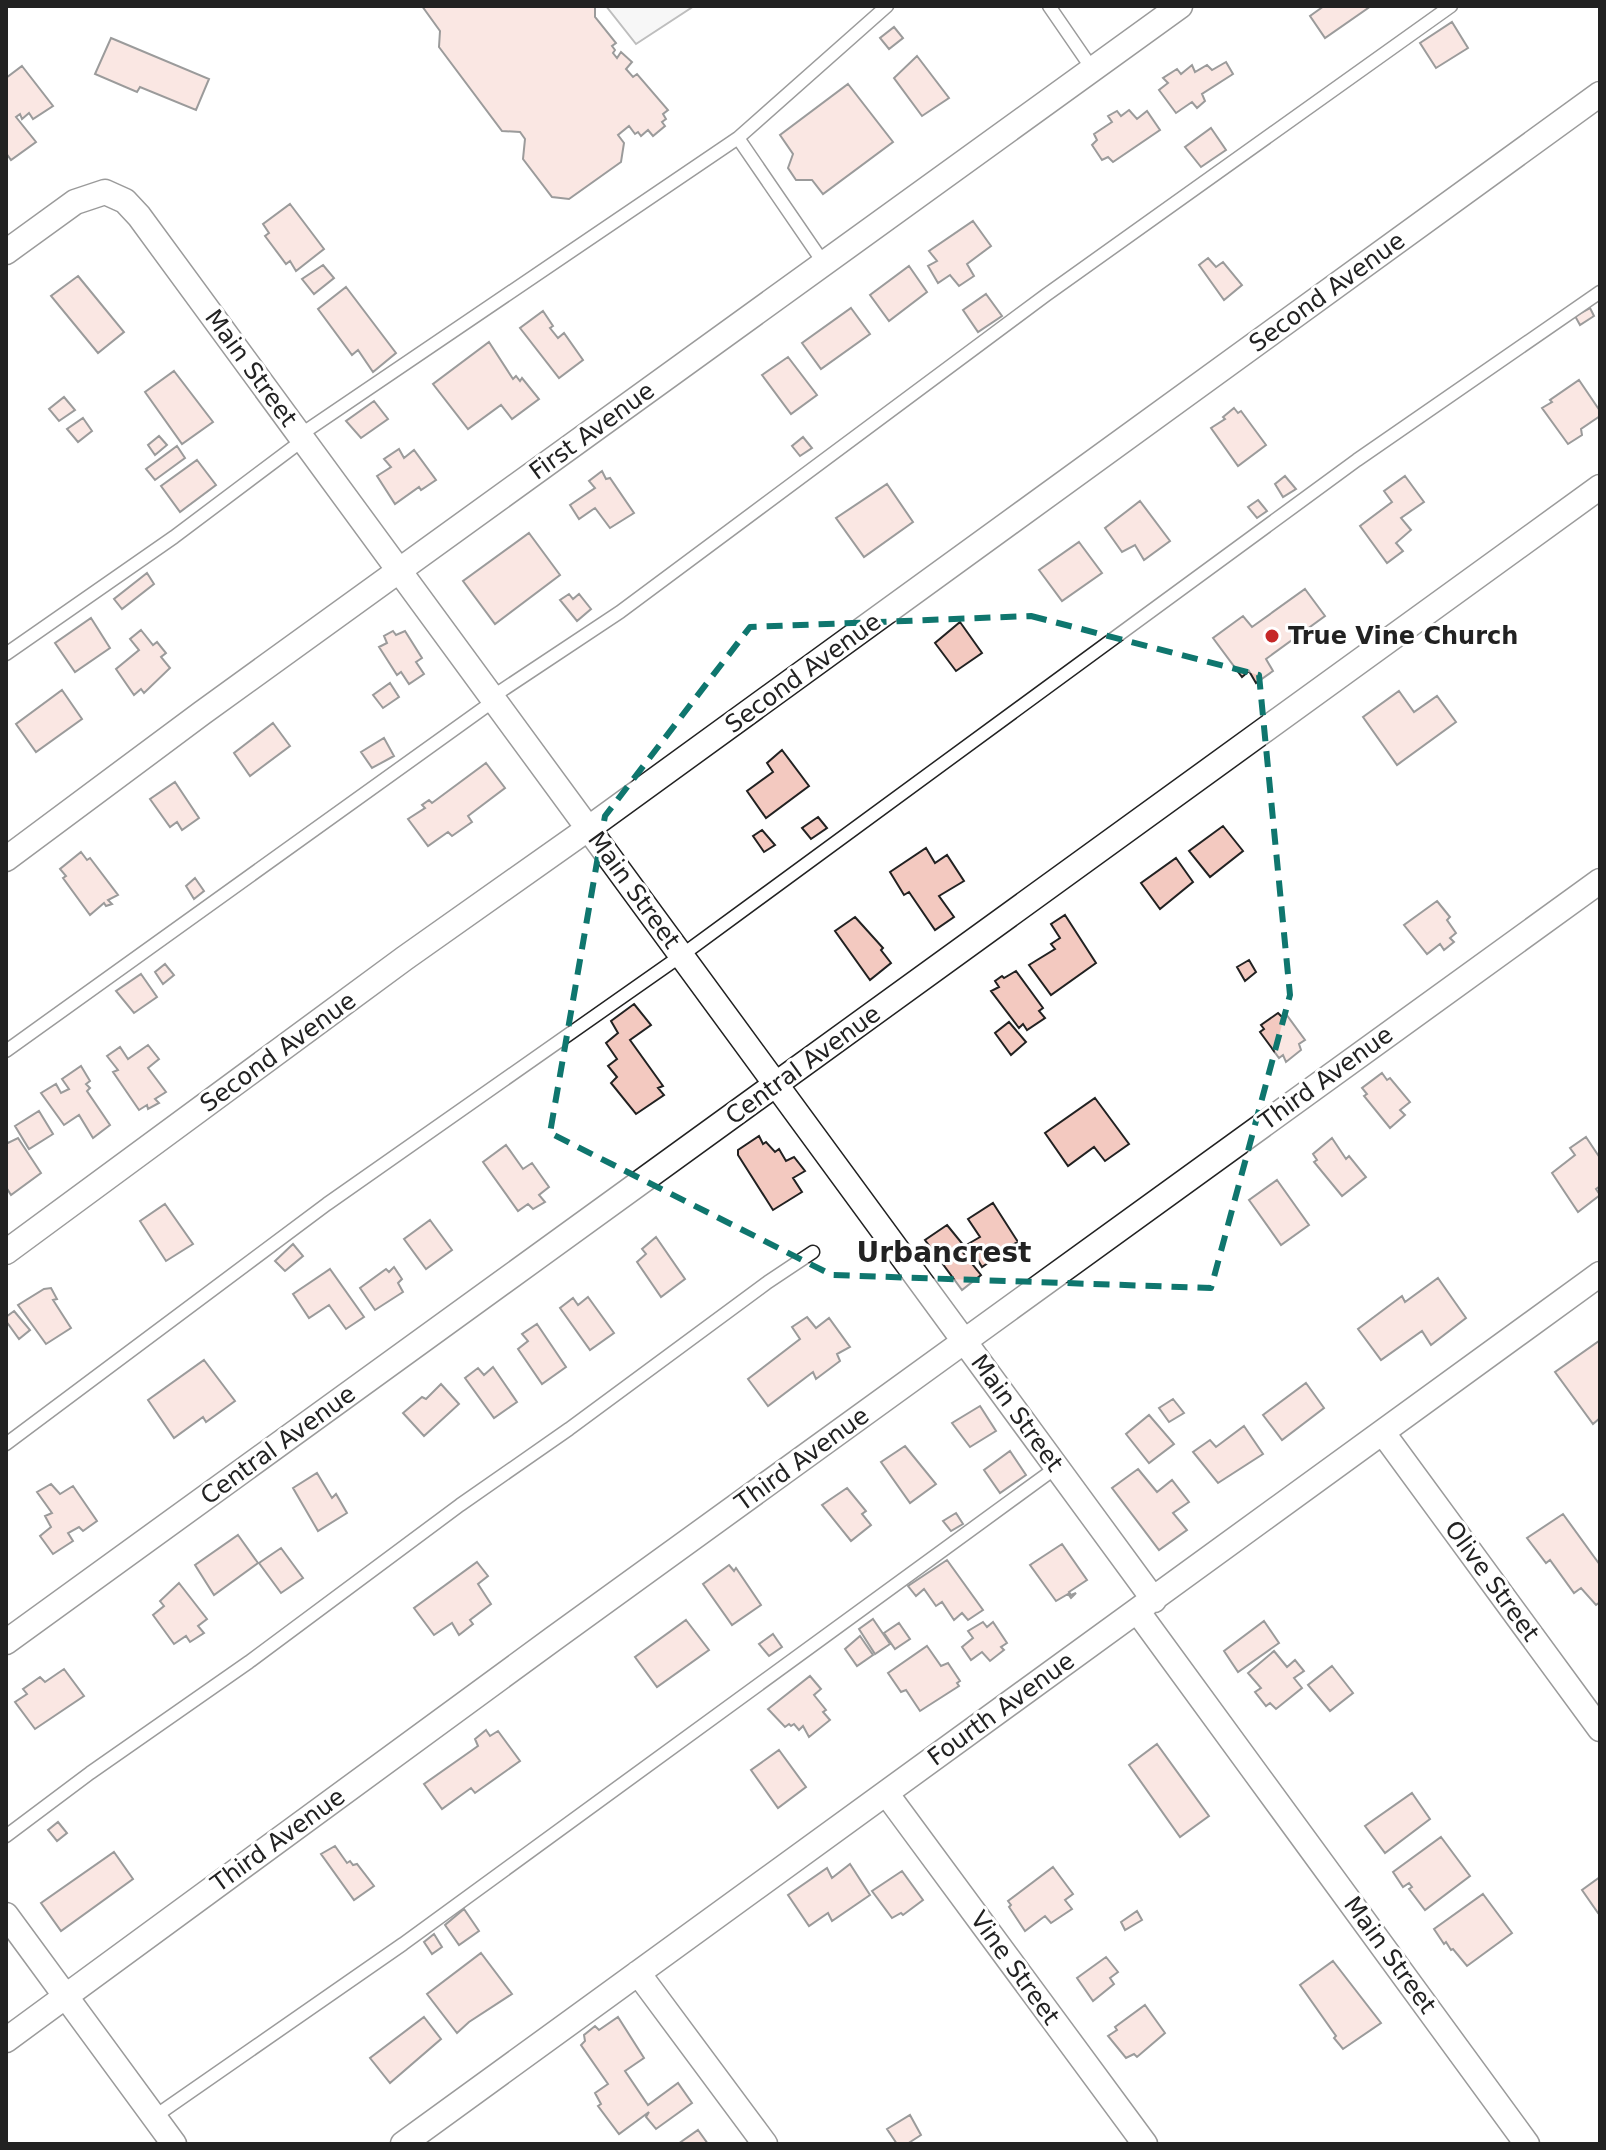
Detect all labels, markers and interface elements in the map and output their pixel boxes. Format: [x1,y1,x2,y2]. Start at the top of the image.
street label: Second Avenue [1244,226,1410,358]
street label: Main Street [199,304,303,432]
street label: First Avenue [524,376,660,486]
street label: Second Avenue [720,607,886,739]
place label: True Vine Church [1288,622,1518,650]
marker: True Vine Church [1263,627,1281,645]
street label: Main Street [582,826,686,954]
street label: Second Avenue [195,986,361,1118]
street label: Central Avenue [720,1000,886,1130]
street label: Third Avenue [1253,1020,1398,1136]
district label: Urbancrest [857,1236,1031,1269]
street label: Main Street [965,1349,1069,1477]
street label: Central Avenue [195,1380,361,1510]
street label: Third Avenue [729,1401,874,1517]
street label: Olive Street [1439,1515,1545,1647]
street label: Fourth Avenue [922,1646,1080,1772]
street label: Third Avenue [205,1782,350,1898]
street label: Main Street [1338,1891,1442,2019]
street label: Vine Street [965,1906,1065,2030]

